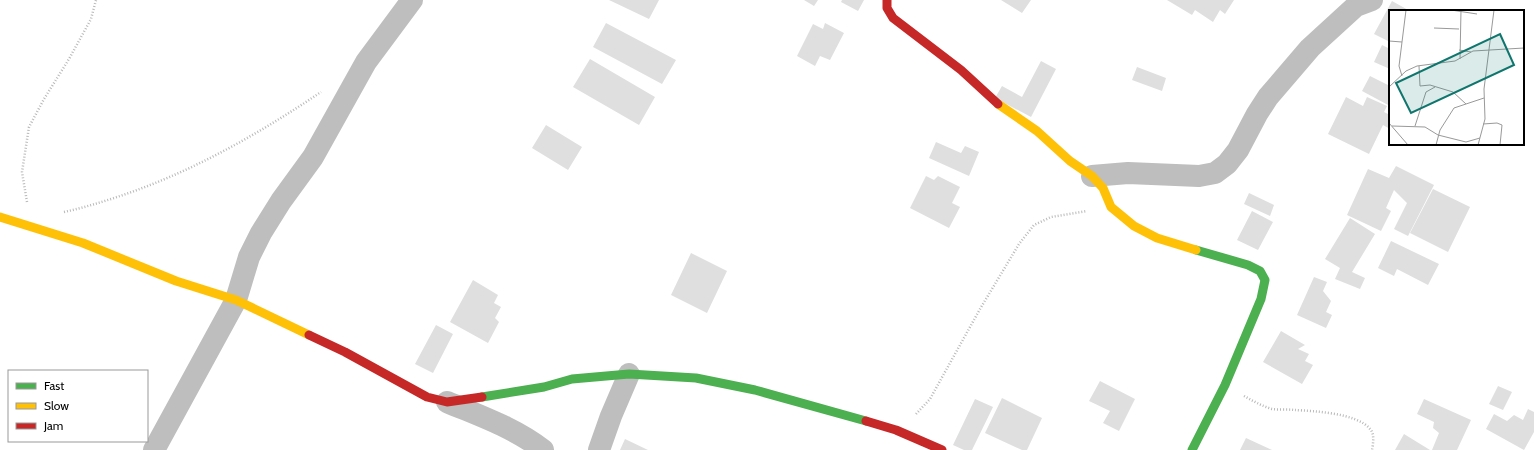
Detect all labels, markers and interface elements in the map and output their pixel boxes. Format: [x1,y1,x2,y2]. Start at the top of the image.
inset map [1389,10,1524,145]
legend [8,370,148,442]
text: Fast [44,378,64,393]
text: Slow [44,398,69,413]
text: Jam [43,418,63,433]

